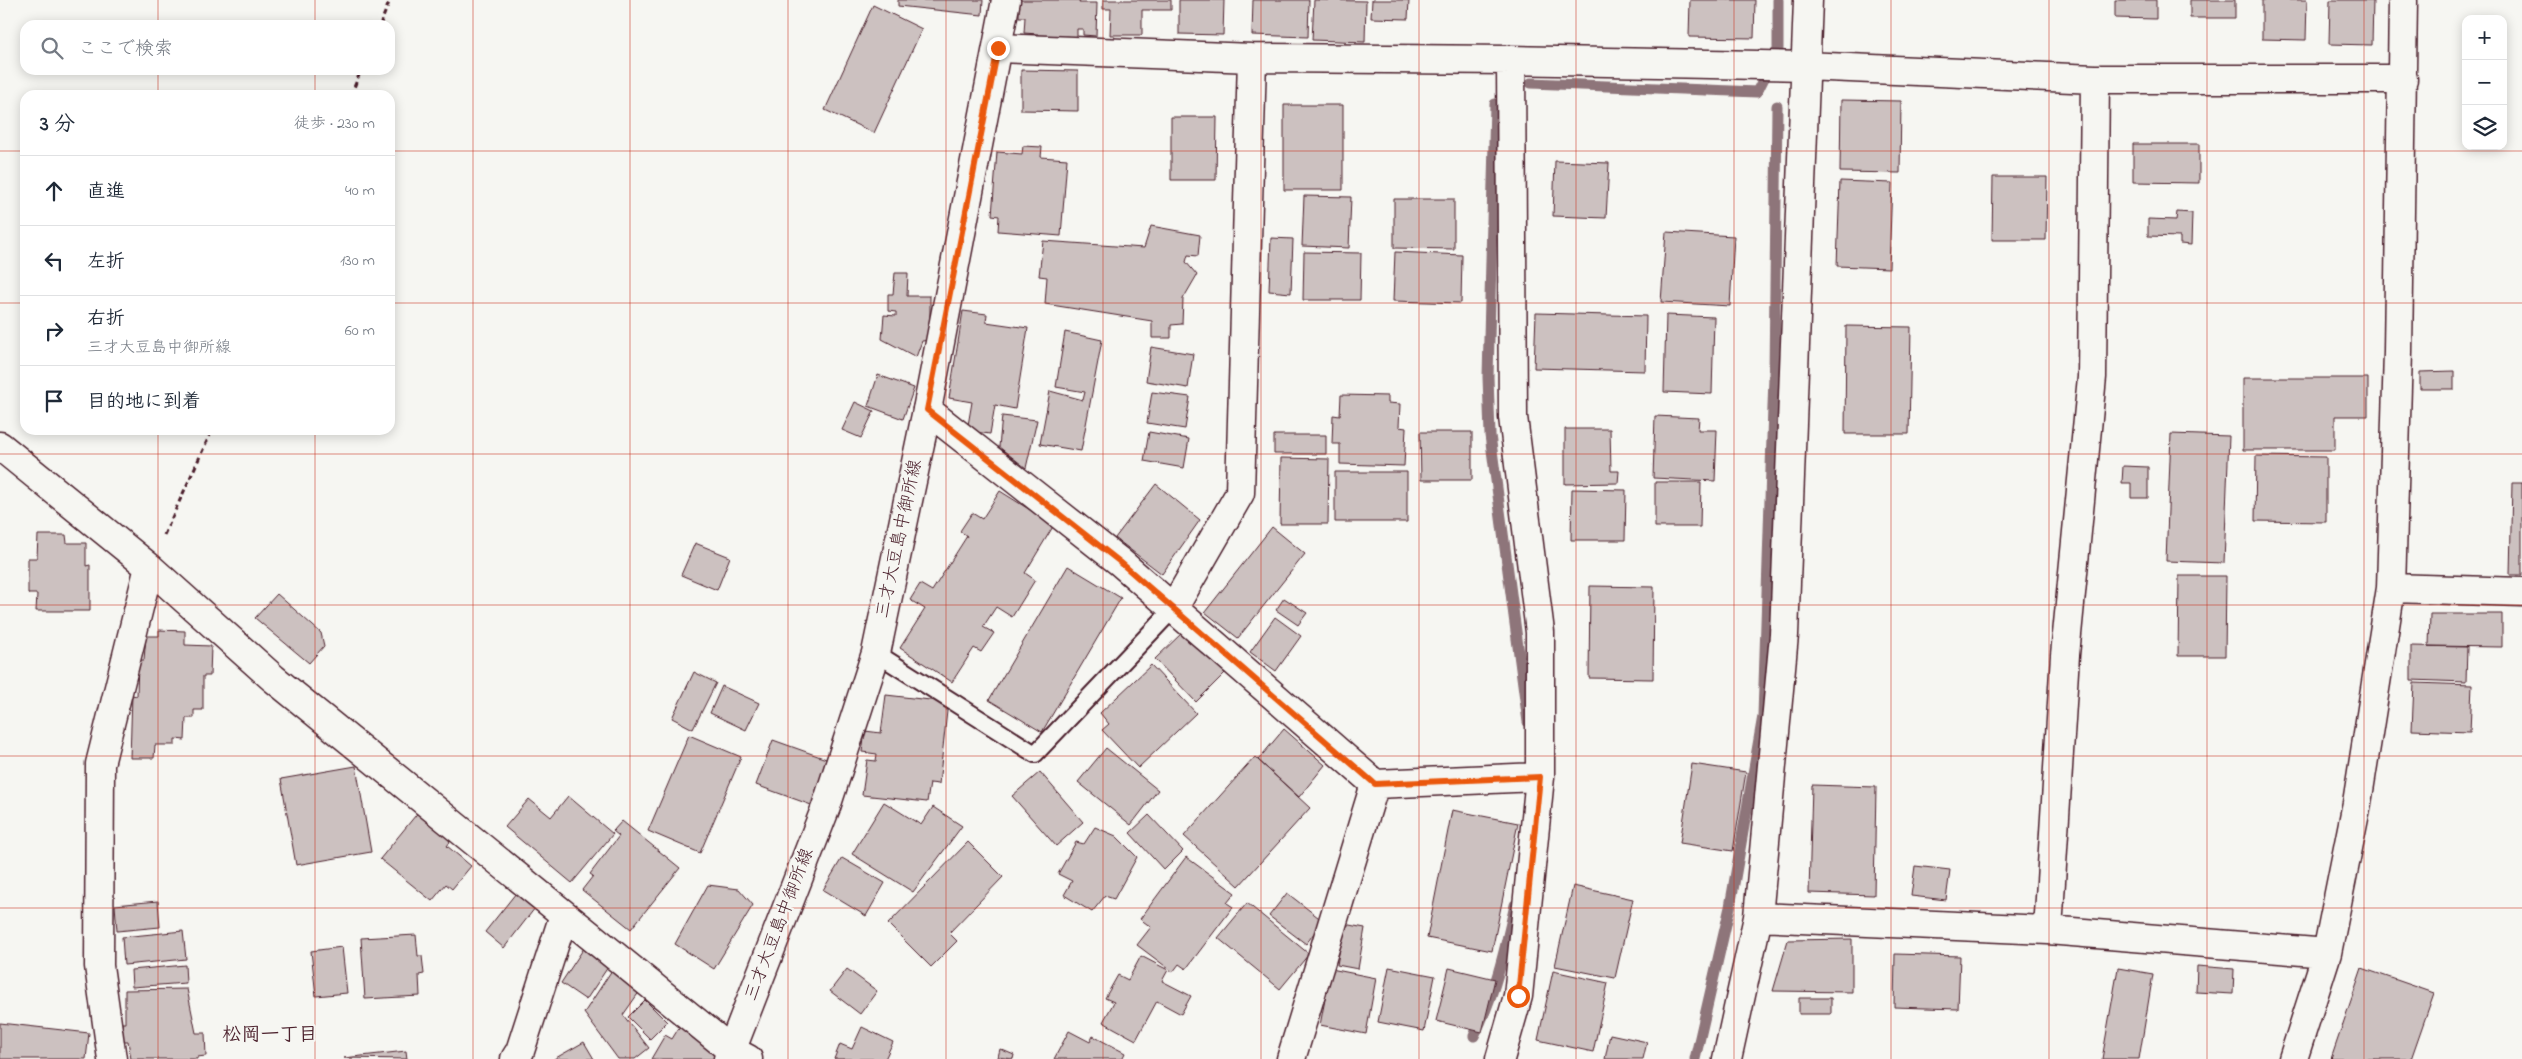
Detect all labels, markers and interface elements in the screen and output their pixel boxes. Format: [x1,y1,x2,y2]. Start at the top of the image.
map controls [2462,15,2507,150]
button: + [2462,15,2507,60]
search box [20,20,395,75]
icon: search [38,34,66,62]
text: ここで検索 [78,36,173,63]
route end [987,37,1010,60]
button: − [2462,60,2507,105]
button: layers [2462,105,2507,150]
text: 3 分 [40,110,75,140]
text: 徒歩 · 230 m [294,112,375,136]
icon: ahead [40,177,68,205]
text: 直進 [87,179,125,206]
text: 40 m [345,179,375,203]
icon: left [40,247,68,275]
text: 左折 [87,249,125,276]
text: 130 m [340,249,375,273]
text: 右折 [87,306,125,333]
icon: right [40,317,68,345]
text: 60 m [345,319,375,343]
text: 三才大豆島中御所線 [87,336,231,360]
icon: arrive [40,387,68,415]
text: 目的地に到着 [87,389,201,416]
street label: 三才大豆島中御所線 [870,457,930,621]
street label: 三才大豆島中御所線 [739,845,821,1005]
route start [1507,985,1530,1008]
district label: 松岡一丁目 [222,1022,318,1049]

